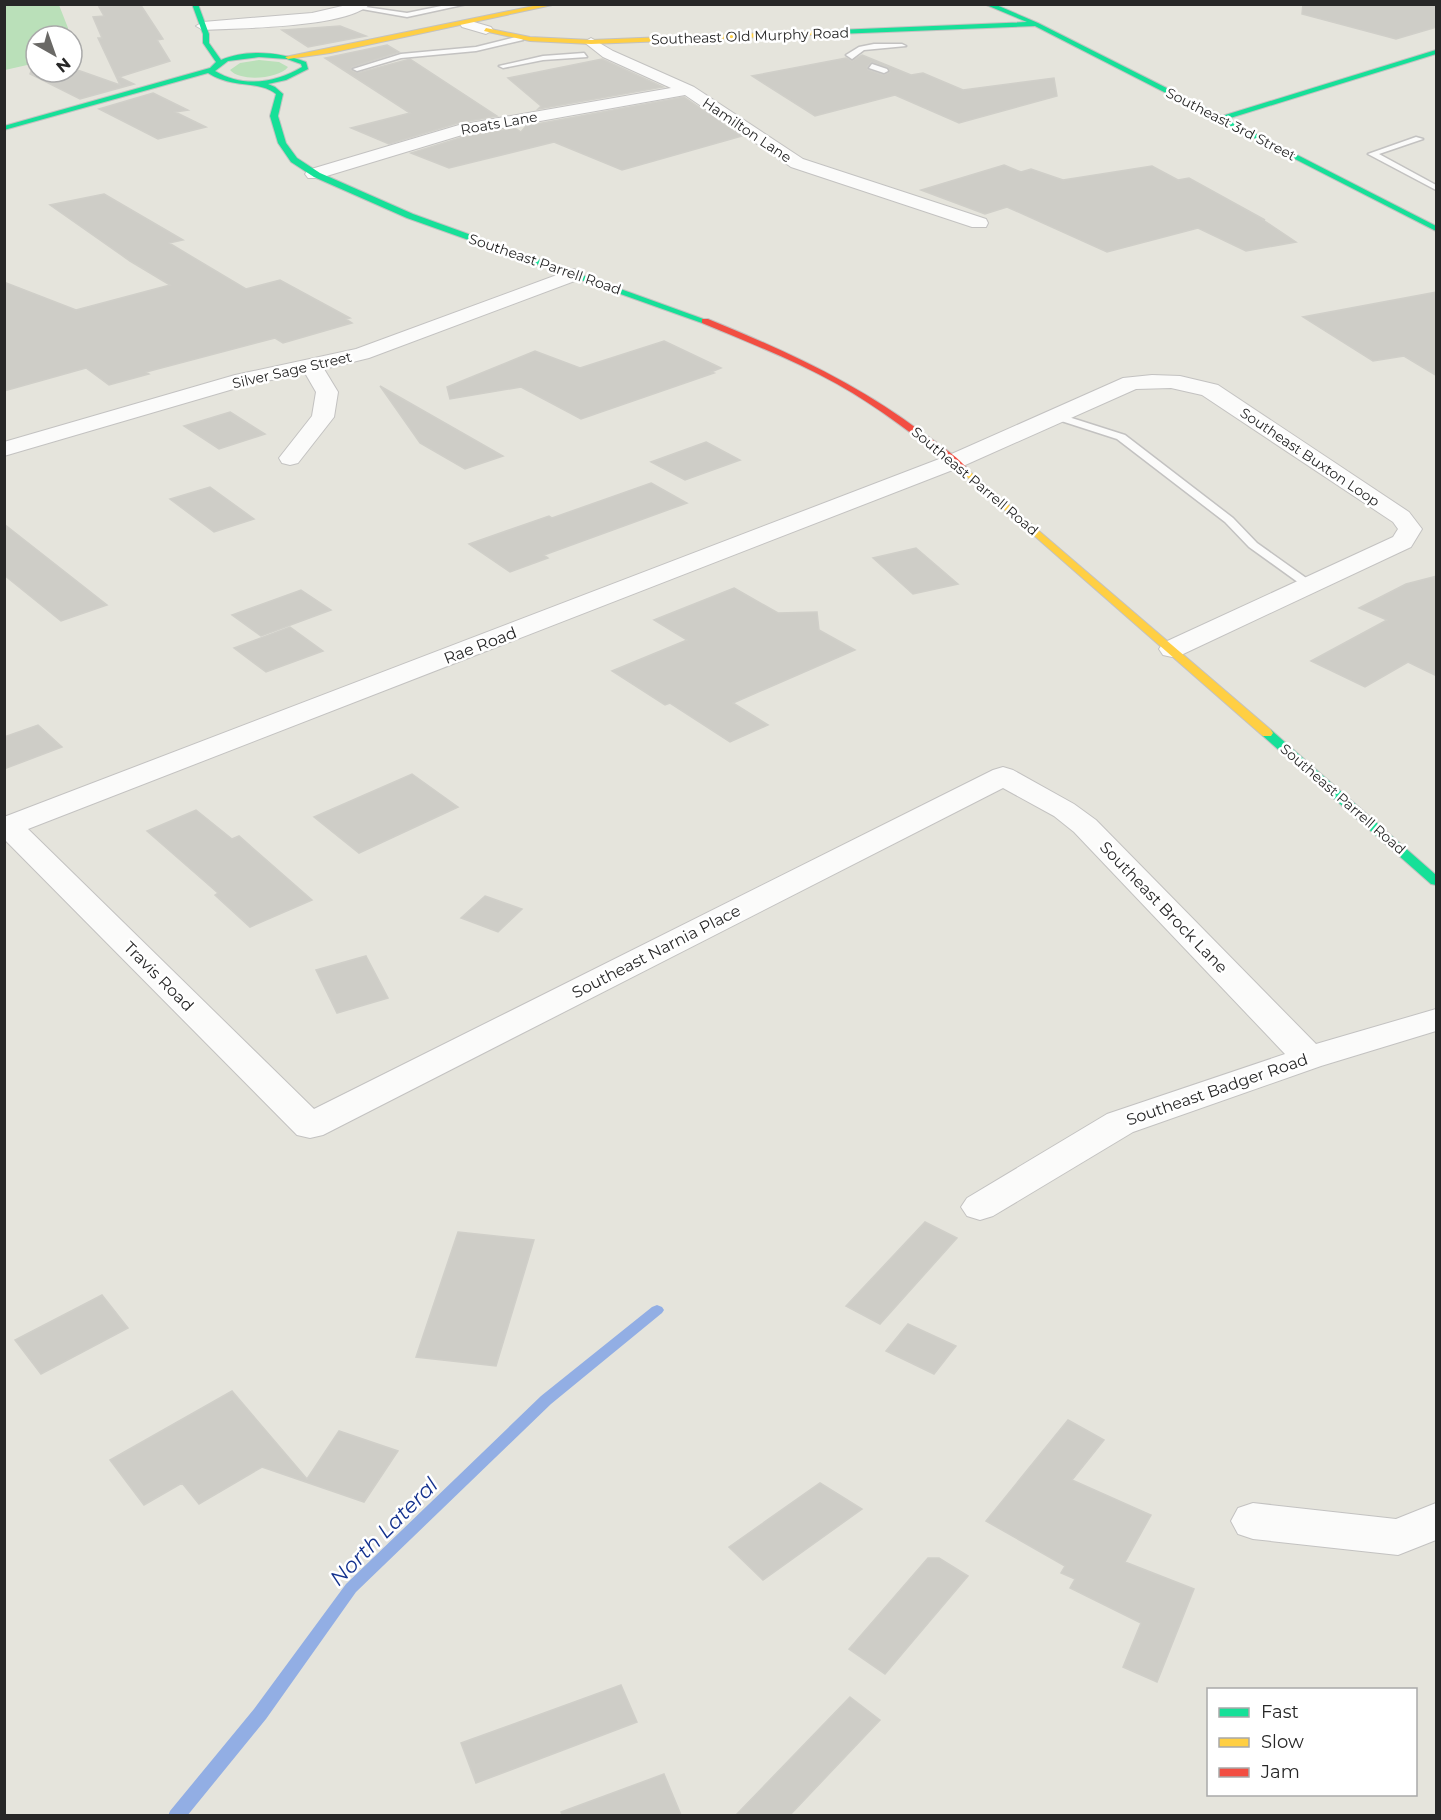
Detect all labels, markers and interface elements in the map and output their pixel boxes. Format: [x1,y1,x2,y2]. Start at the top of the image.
north arrow [24,24,84,84]
street label: Southeast Old Murphy Road [651,24,849,48]
text: N [52,54,74,77]
street label: Southeast 3rd Street [1163,83,1299,165]
street label: Hamilton Lane [699,94,795,166]
street label: Roats Lane [459,107,539,139]
street label: Southeast Parrell Road [466,229,624,299]
street label: Silver Sage Street [230,347,354,393]
street label: Southeast Buxton Loop [1237,404,1383,510]
street label: Southeast Parrell Road [908,423,1042,539]
street label: Rae Road [441,623,519,668]
street label: Southeast Parrell Road [1277,740,1409,858]
street label: Southeast Brock Lane [1096,838,1231,977]
street label: Southeast Narnia Place [569,901,744,1002]
street label: Travis Road [120,938,197,1015]
street label: Southeast Badger Road [1124,1049,1310,1130]
water label: North Lateral [324,1472,443,1591]
legend [1207,1688,1417,1796]
text: Fast [1261,1701,1299,1723]
text: Slow [1261,1731,1304,1753]
text: Jam [1260,1761,1300,1783]

